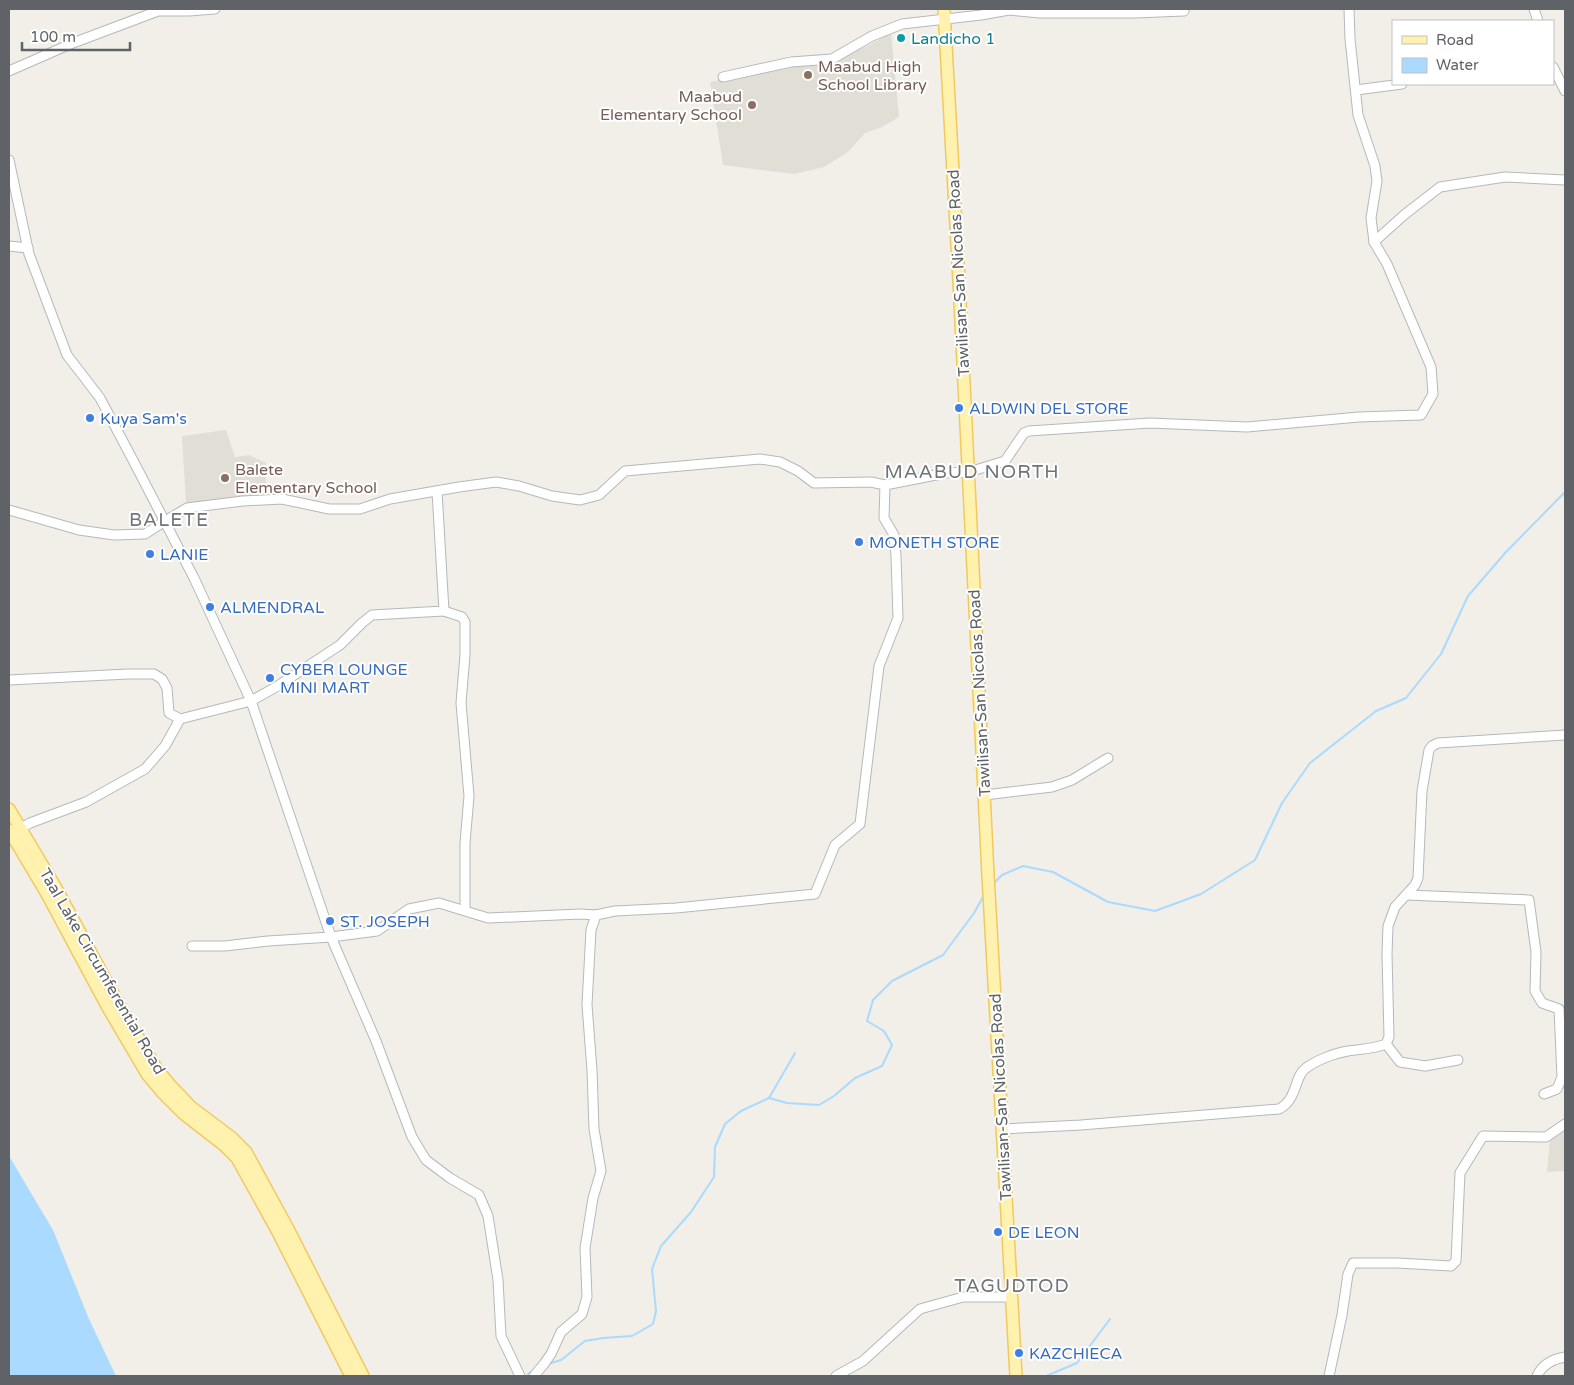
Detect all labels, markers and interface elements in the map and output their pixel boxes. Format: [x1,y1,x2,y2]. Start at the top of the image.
scale bar [22,20,130,52]
legend [1392,20,1554,85]
text: 100 m [30,28,76,46]
place label: Landicho 1 [911,29,995,49]
text: Road [1436,31,1474,49]
marker: Landicho 1 [895,32,907,44]
text: Water [1436,56,1479,74]
place label: Maabud High School Library [818,57,927,95]
marker: Maabud High School Library [802,69,814,81]
place label: Maabud Elementary School [600,87,742,125]
marker: Maabud Elementary School [746,99,758,111]
street label: Tawilisan-San Nicolas Road [944,169,974,377]
place label: ALDWIN DEL STORE [969,399,1129,419]
marker: ALDWIN DEL STORE [953,402,965,414]
place label: Kuya Sam's [100,409,187,429]
marker: Kuya Sam's [84,412,96,424]
place label: Balete Elementary School [235,460,377,498]
district label: MAABUD NORTH [884,461,1060,483]
marker: Balete Elementary School [219,472,231,484]
district label: BALETE [129,509,209,531]
place label: MONETH STORE [869,533,1000,553]
marker: MONETH STORE [853,536,865,548]
place label: LANIE [160,545,208,565]
marker: LANIE [144,548,156,560]
street label: Tawilisan-San Nicolas Road [965,589,995,797]
place label: ALMENDRAL [220,598,324,618]
marker: ALMENDRAL [204,601,216,613]
place label: CYBER LOUNGE MINI MART [280,660,408,698]
marker: CYBER LOUNGE MINI MART [264,672,276,684]
street label: Taal Lake Circumferential Road [35,865,170,1078]
place label: ST. JOSEPH [340,912,430,932]
marker: ST. JOSEPH [324,915,336,927]
street label: Tawilisan-San Nicolas Road [986,993,1016,1201]
place label: DE LEON [1008,1223,1080,1243]
marker: DE LEON [992,1226,1004,1238]
district label: TAGUDTOD [954,1275,1070,1297]
place label: KAZCHIECA [1029,1344,1123,1364]
marker: KAZCHIECA [1013,1347,1025,1359]

